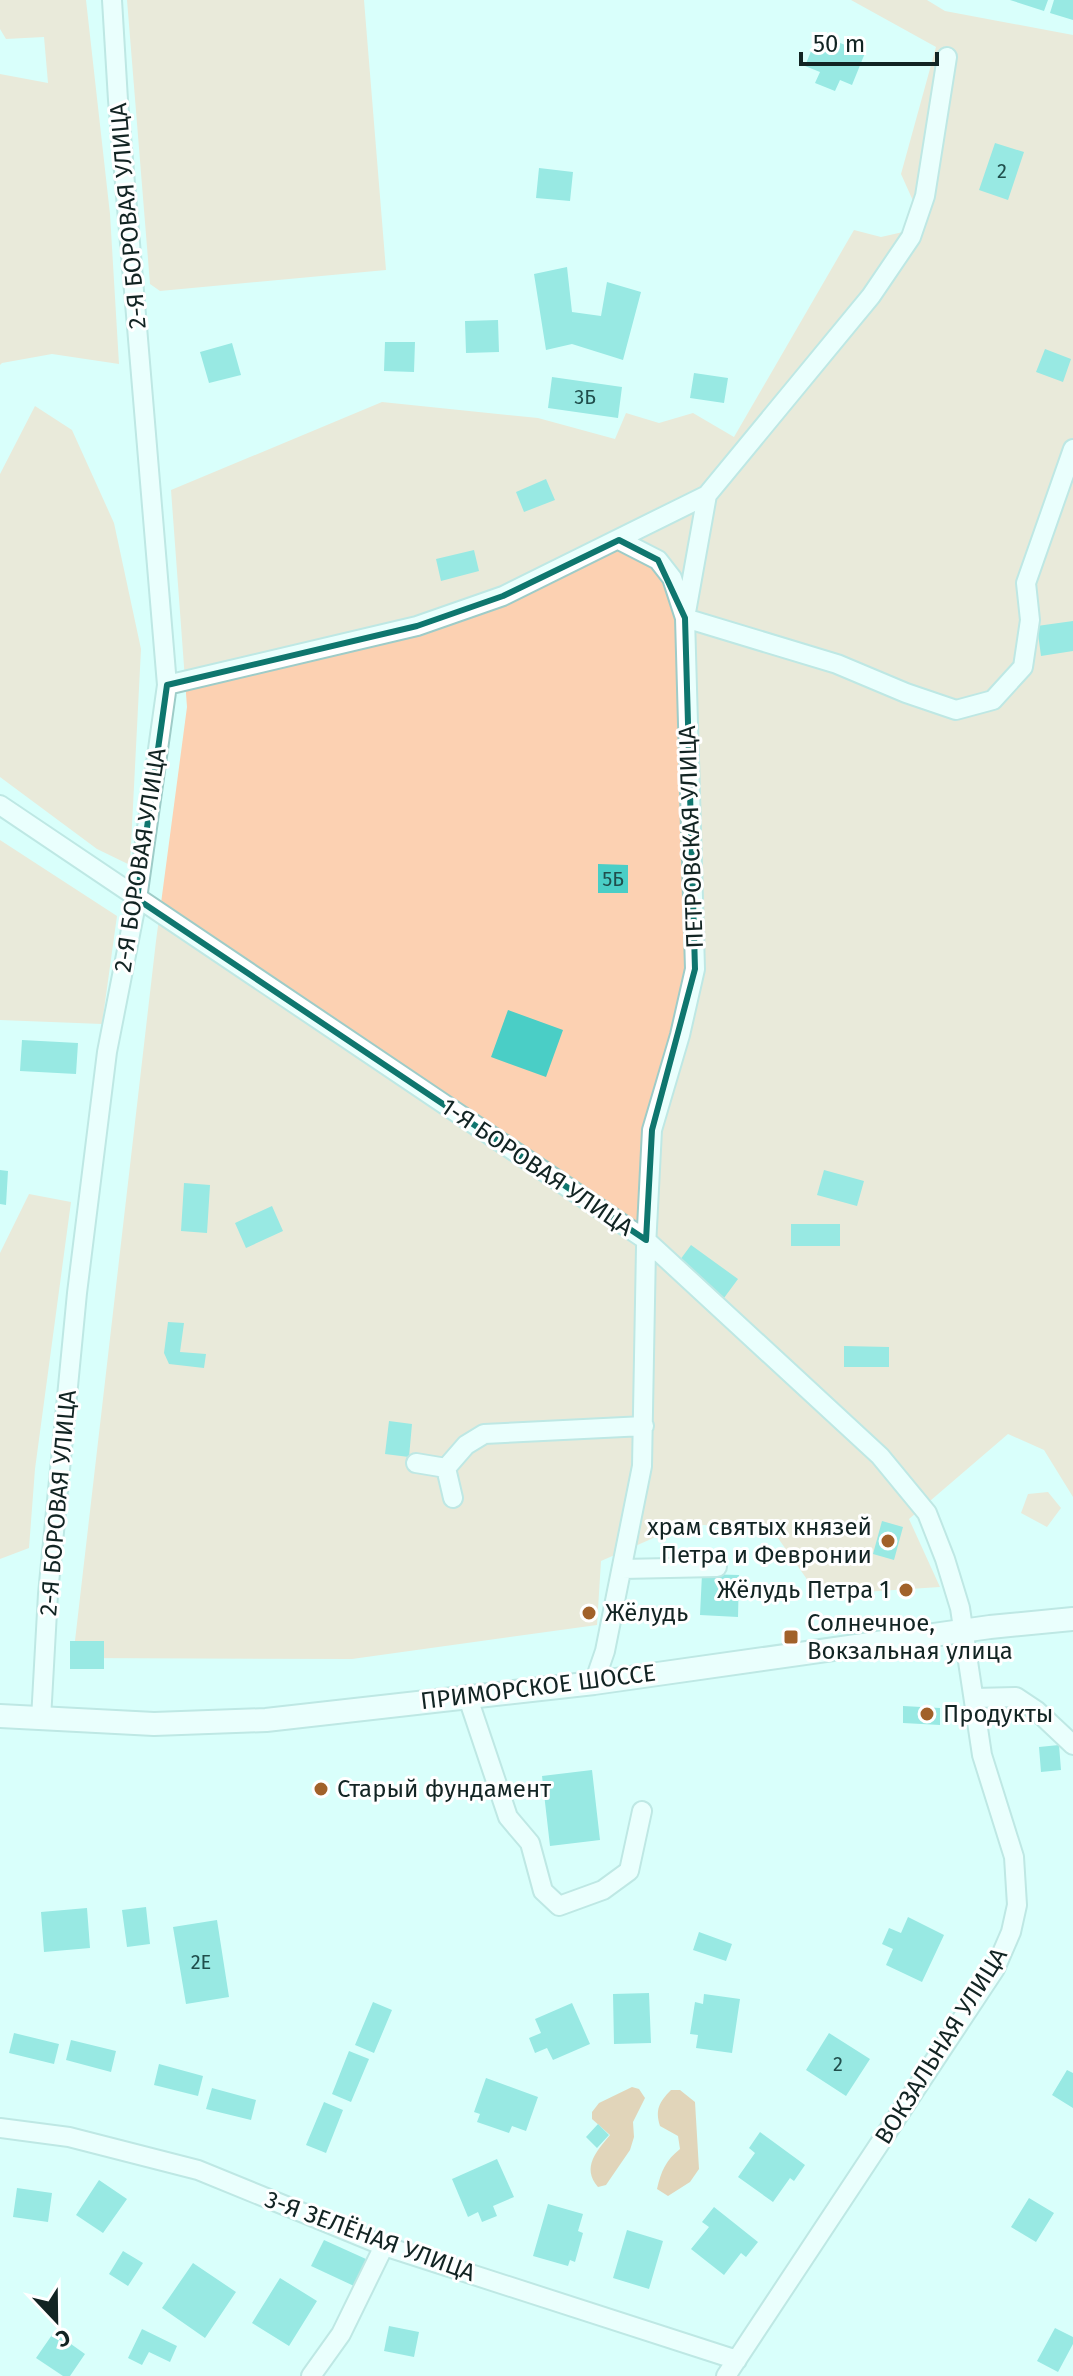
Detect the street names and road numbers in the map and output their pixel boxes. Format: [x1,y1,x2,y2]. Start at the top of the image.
street label: 2-Я БОРОВАЯ УЛИЦА [104,102,152,330]
street label: ПЕТРОВСКАЯ УЛИЦА [673,725,709,949]
street label: 2-Я БОРОВАЯ УЛИЦА [108,746,172,974]
street label: 1-Я БОРОВАЯ УЛИЦА [436,1092,638,1242]
street label: 2-Я БОРОВАЯ УЛИЦА [34,1389,82,1617]
street label: ПРИМОРСКОЕ ШОССЕ [419,1659,657,1715]
street label: ВОКЗАЛЬНАЯ УЛИЦА [869,1942,1013,2149]
street label: 3-Я ЗЕЛЁНАЯ УЛИЦА [261,2185,479,2287]

